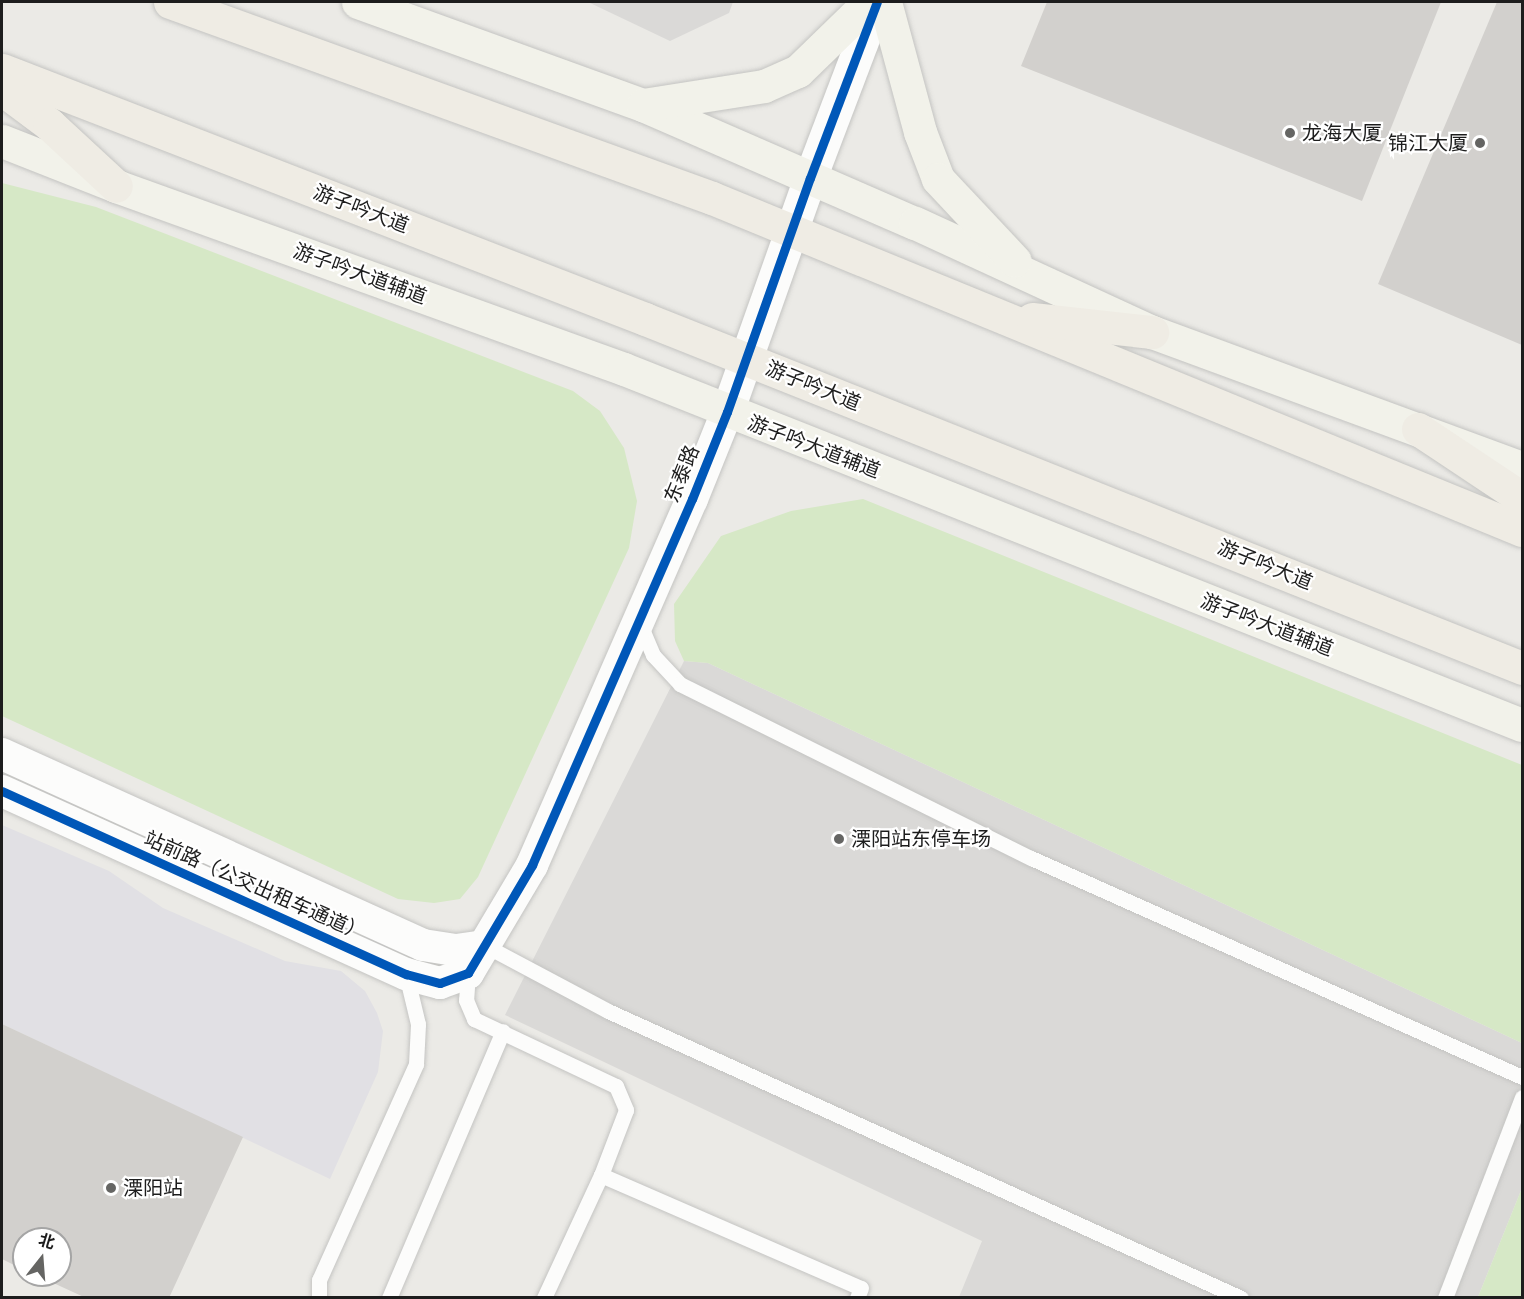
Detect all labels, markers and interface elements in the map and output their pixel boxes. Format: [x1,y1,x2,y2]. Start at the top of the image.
place label: 龙海大厦 [1302,121,1382,145]
marker: 龙海大厦 [1283,126,1297,140]
place label: 锦江大厦 [1388,131,1468,155]
marker: 锦江大厦 [1473,136,1487,150]
street label: 游子吟大道 [310,180,412,238]
street label: 游子吟大道辅道 [290,239,430,309]
street label: 游子吟大道 [762,356,864,416]
street label: 游子吟大道辅道 [744,411,884,483]
street label: 东泰路 [660,442,704,506]
street label: 游子吟大道 [1214,535,1316,595]
street label: 游子吟大道辅道 [1197,589,1337,661]
street label: 站前路（公交出租车通道） [140,826,370,946]
place label: 溧阳站东停车场 [851,827,991,851]
marker: 溧阳站东停车场 [832,832,846,846]
place label: 溧阳站 [123,1176,183,1200]
marker: 溧阳站 [104,1181,118,1195]
north arrow [12,1227,72,1287]
text: 北 [36,1230,57,1253]

